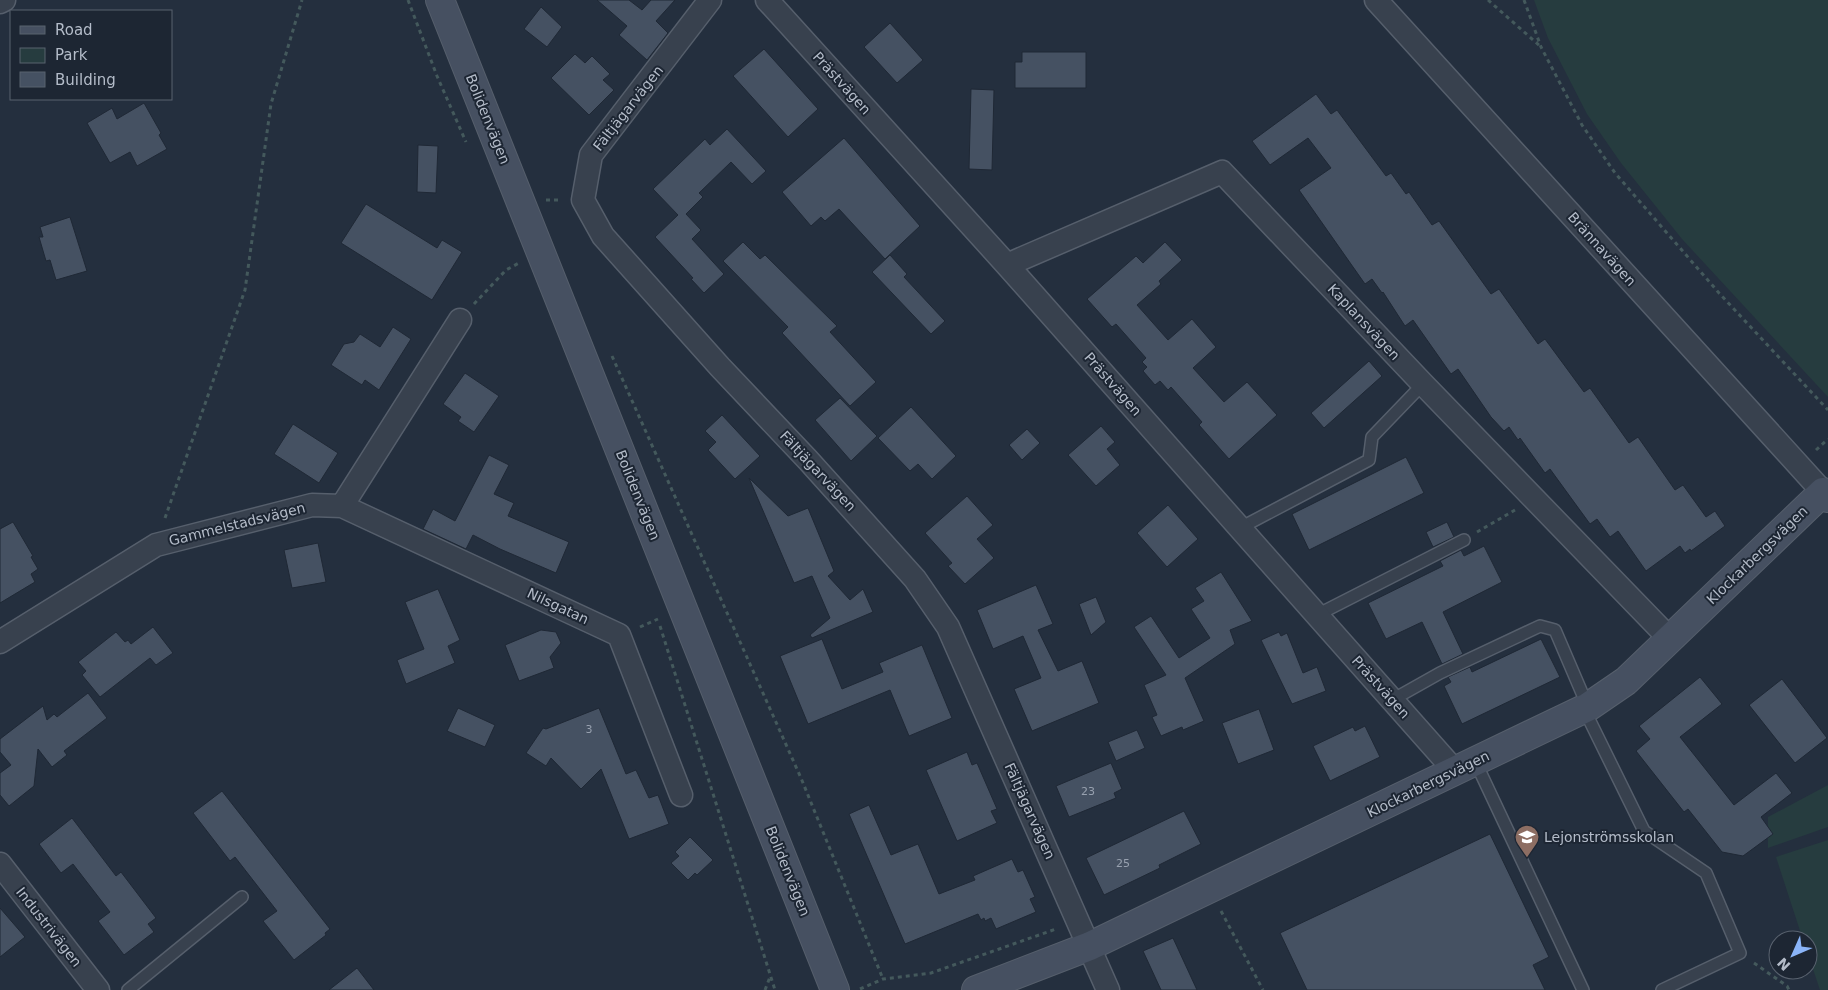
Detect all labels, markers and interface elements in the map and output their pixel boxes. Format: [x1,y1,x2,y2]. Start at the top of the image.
legend [10,10,172,100]
text: Road [55,21,93,39]
text: Park [55,46,88,64]
street label: Prästvägen [810,48,874,118]
street label: Fältjägarvägen [590,62,666,154]
text: Building [55,71,116,89]
street label: Bolidenvägen [463,72,513,166]
street label: Brännavägen [1565,209,1639,289]
street label: Kaplansvägen [1325,281,1403,363]
street label: Prästvägen [1081,349,1145,419]
street label: Fältjägarvägen [777,428,859,514]
street label: Bolidenvägen [613,448,663,542]
street label: Gammelstadsvägen [167,499,307,549]
street label: Klockarbergsvägen [1703,503,1811,607]
street label: Nilsgatan [525,585,591,627]
street label: Prästvägen [1349,652,1413,722]
house number: 3 [586,723,593,736]
street label: Klockarbergsvägen [1364,747,1492,821]
street label: Fältjägarvägen [1002,760,1058,862]
house number: 23 [1081,785,1095,798]
street label: Bolidenvägen [763,824,813,918]
school or university icon: Lejonströmsskolan [1514,824,1540,858]
place label: Lejonströmsskolan [1544,829,1674,845]
house number: 25 [1116,857,1130,870]
street label: Industrivägen [13,884,85,970]
north arrow [1768,930,1818,980]
text: N [1774,954,1794,974]

